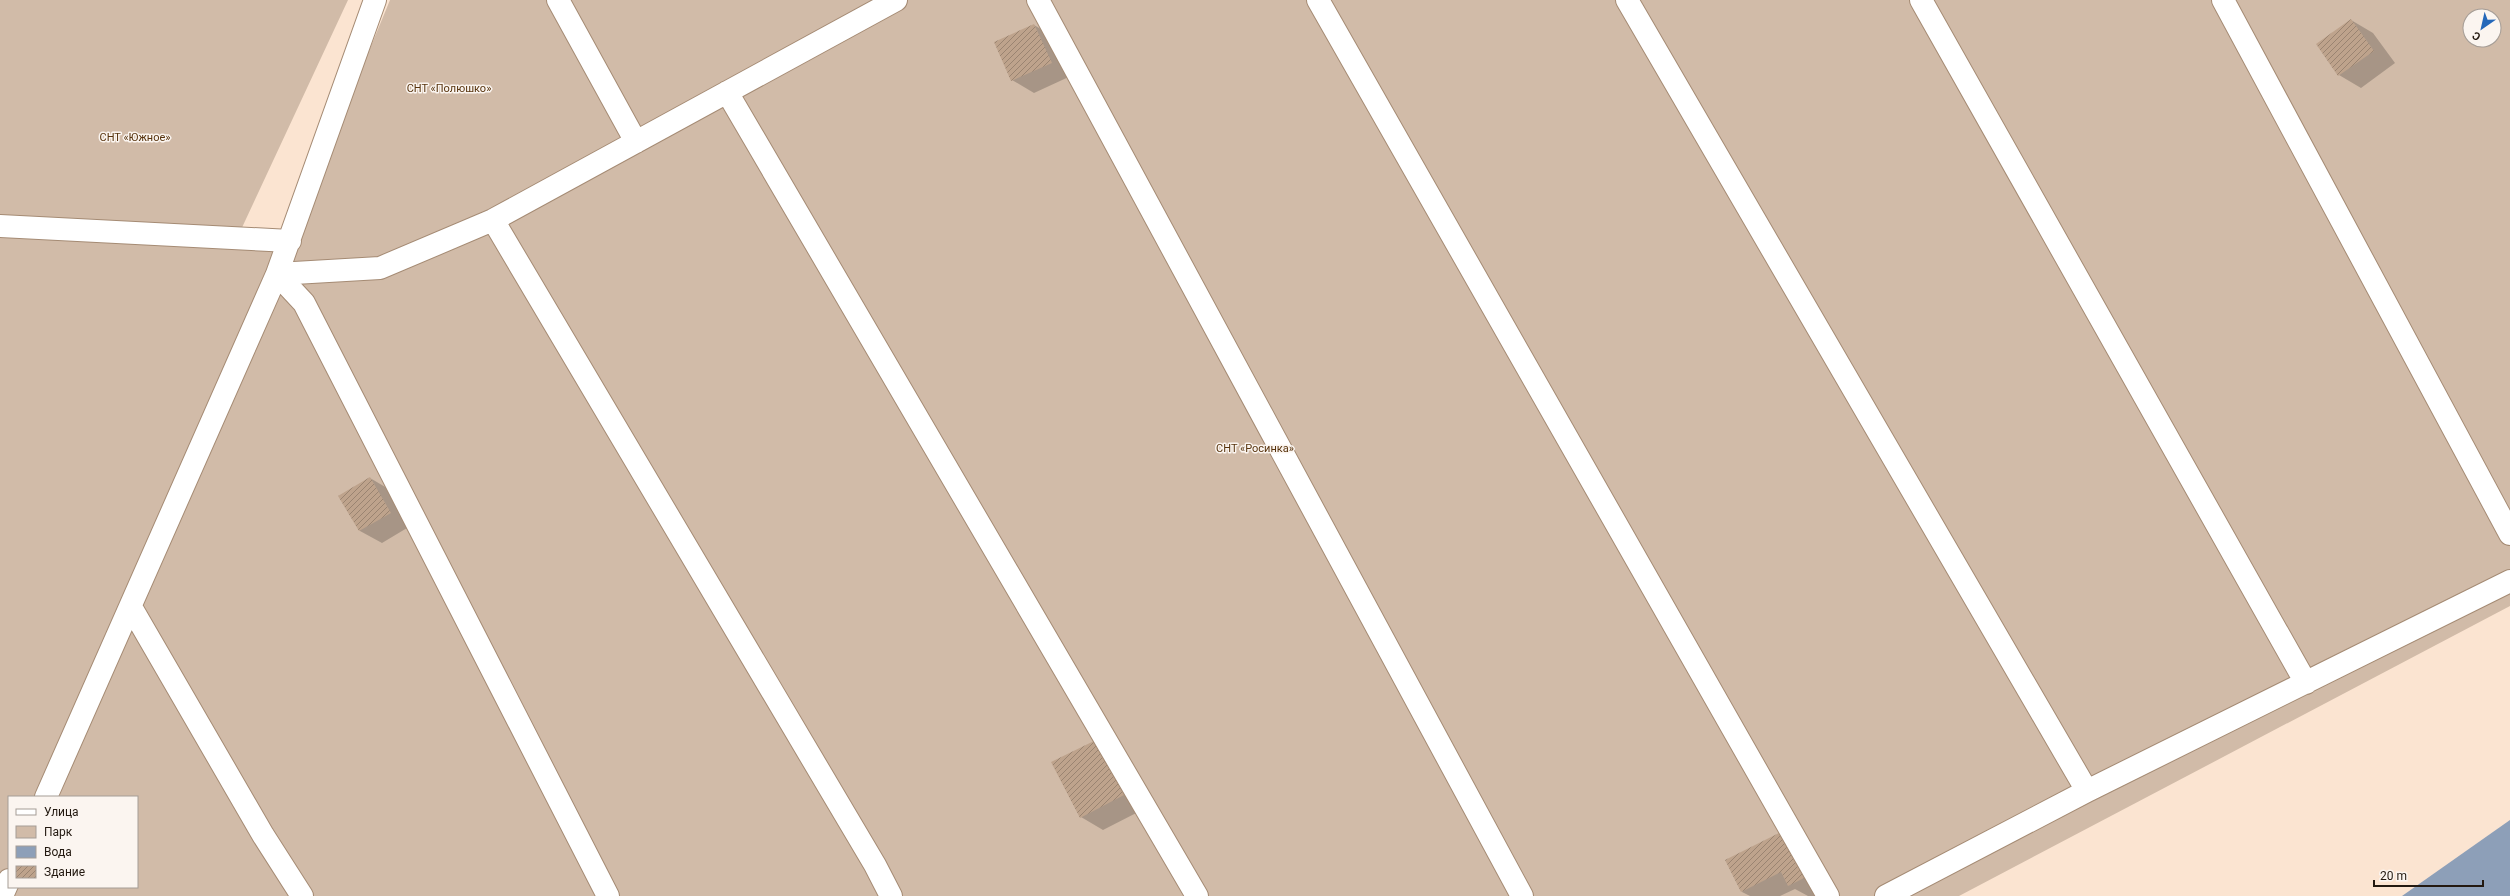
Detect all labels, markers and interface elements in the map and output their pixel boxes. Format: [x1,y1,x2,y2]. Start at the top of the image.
north arrow [2462,8,2502,48]
text: С [2470,28,2483,43]
park label: СНТ «Полюшко» [407,82,491,95]
park label: СНТ «Южное» [100,131,170,144]
park label: СНТ «Росинка» [1216,442,1294,455]
legend [8,796,138,888]
text: Улица [44,805,79,819]
text: Парк [44,825,73,839]
text: Вода [44,845,72,859]
scale bar [2374,862,2483,888]
text: Здание [44,865,85,879]
text: 20 m [2380,869,2407,883]

